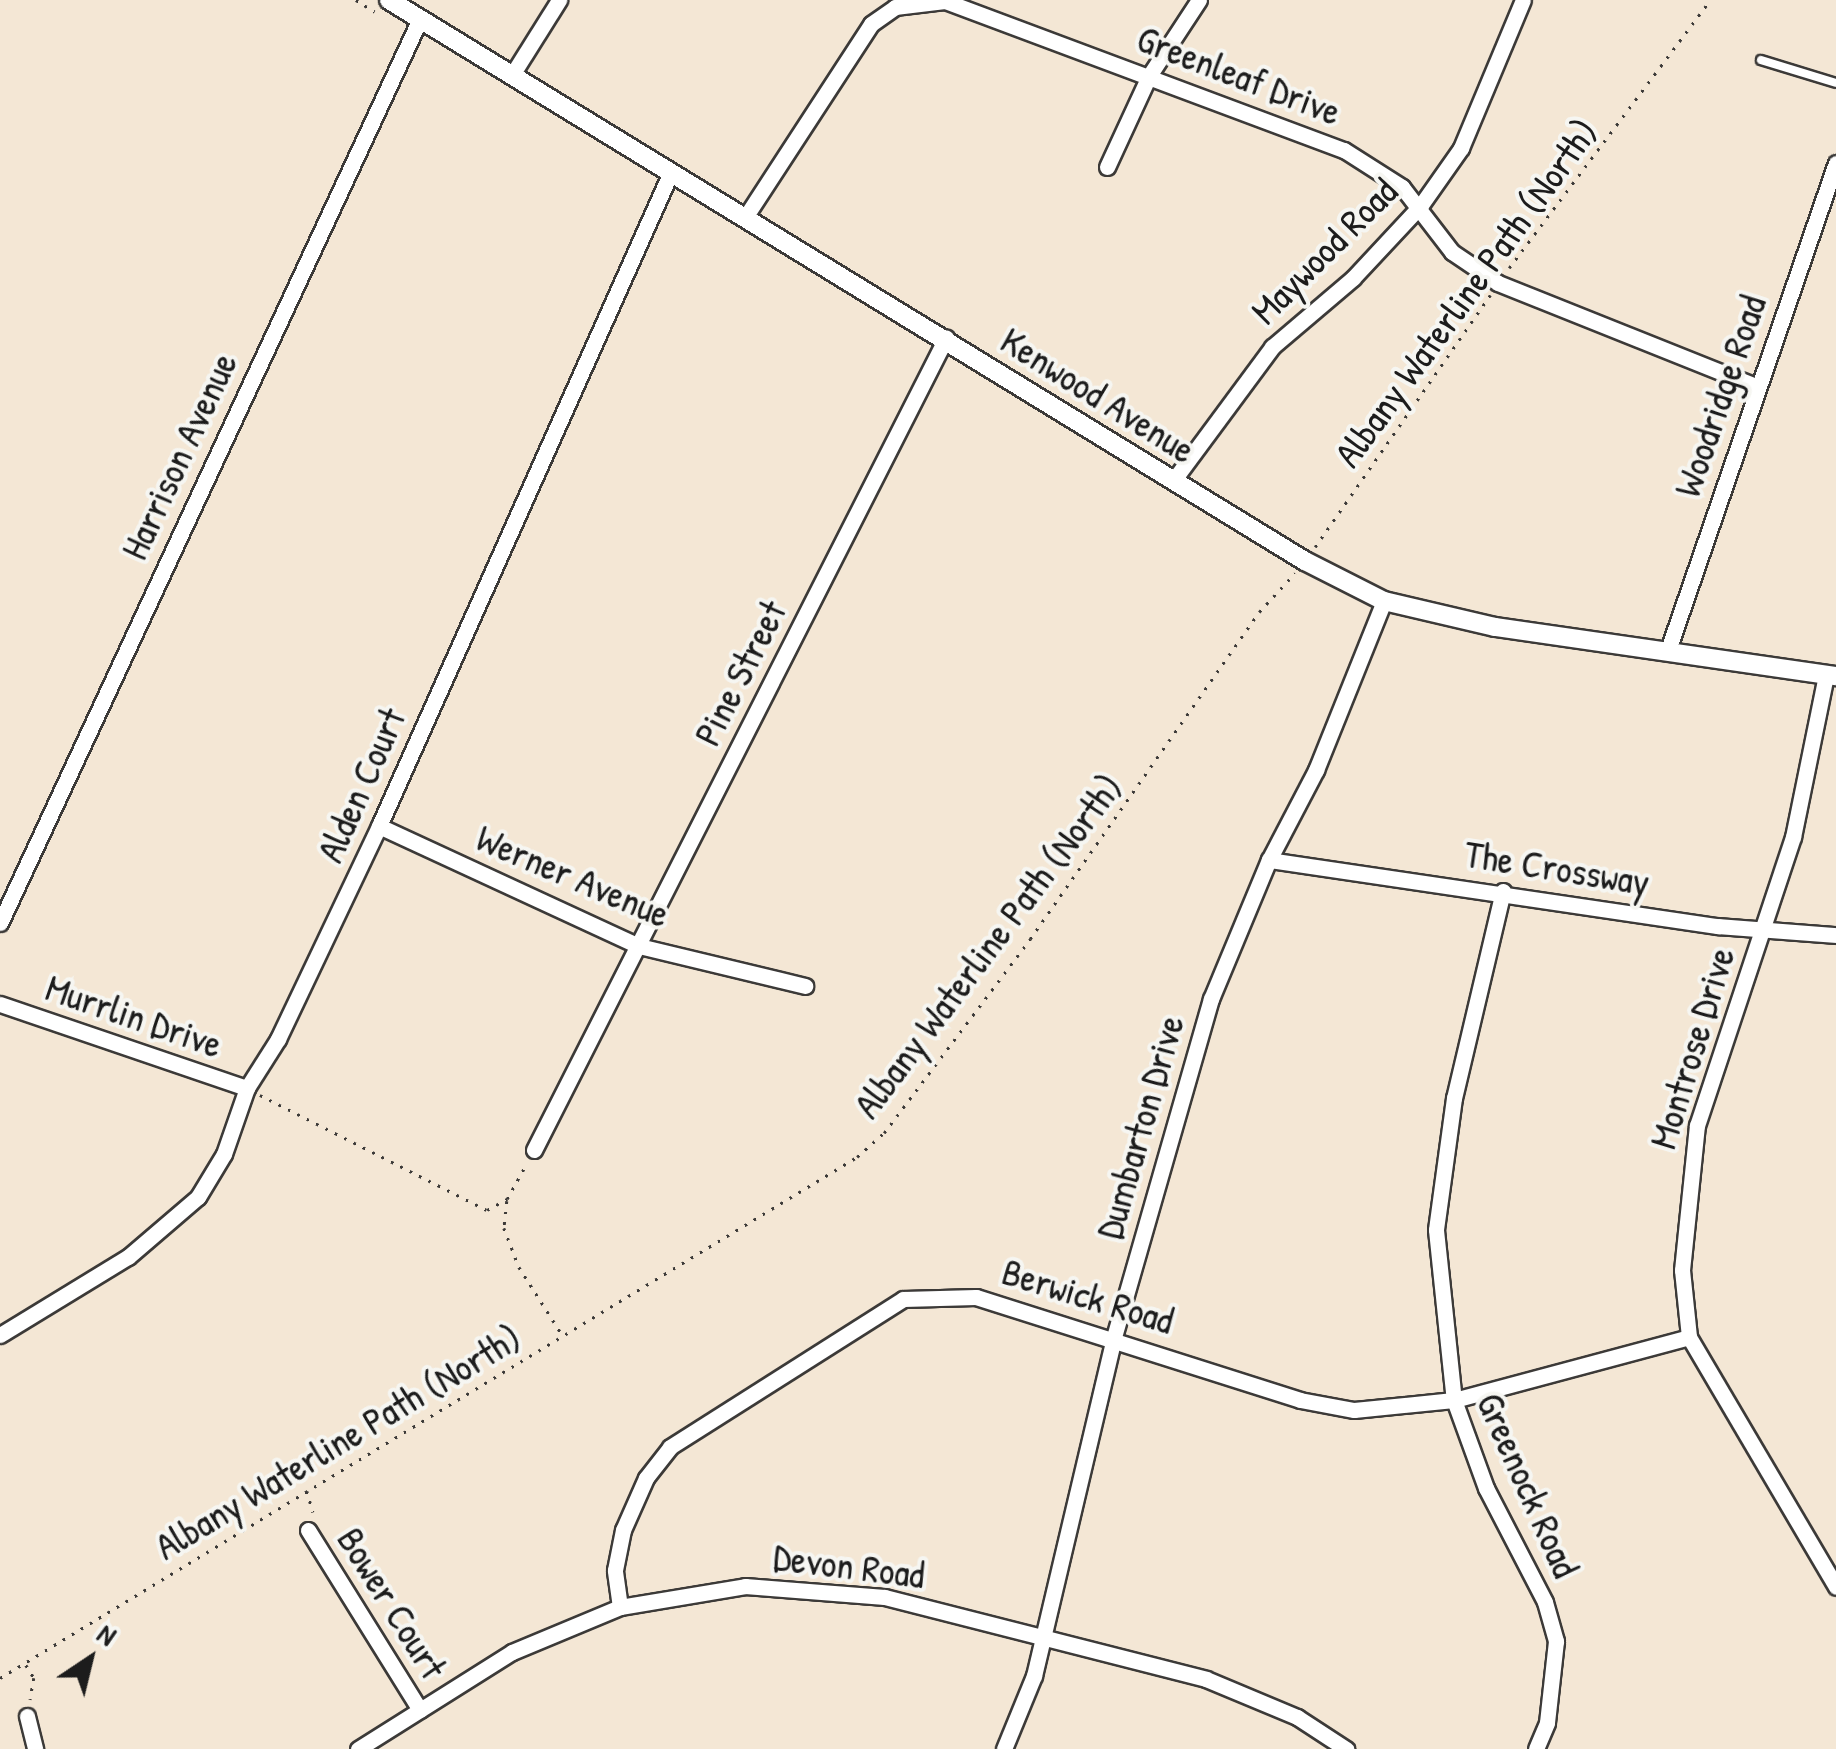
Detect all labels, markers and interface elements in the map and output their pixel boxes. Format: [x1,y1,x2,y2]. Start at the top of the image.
street label: Greenleaf Drive [1131,15,1347,135]
street label: Albany Waterline Path (North) [1325,110,1607,476]
street label: Maywood Road [1242,169,1406,333]
street label: Woodridge Road [1664,289,1776,503]
street label: Kenwood Avenue [992,317,1204,473]
street label: Harrison Avenue [111,345,247,567]
street label: Pine Street [684,593,796,753]
street label: Alden Court [307,701,415,869]
street label: Albany Waterline Path (North) [844,765,1132,1127]
street label: Werner Avenue [470,815,676,937]
street label: The Crossway [1461,831,1653,905]
street label: Montrose Drive [1640,942,1744,1154]
street label: Murrlin Drive [40,965,228,1067]
street label: Dumbarton Drive [1086,1010,1194,1244]
street label: Berwick Road [997,1248,1179,1344]
street label: Albany Waterline Path (North) [147,1315,529,1569]
street label: Greenock Road [1467,1386,1589,1584]
street label: Bower Court [328,1519,456,1687]
street label: Devon Road [771,1534,927,1598]
north arrow [40,1609,140,1709]
text: N [90,1615,124,1654]

